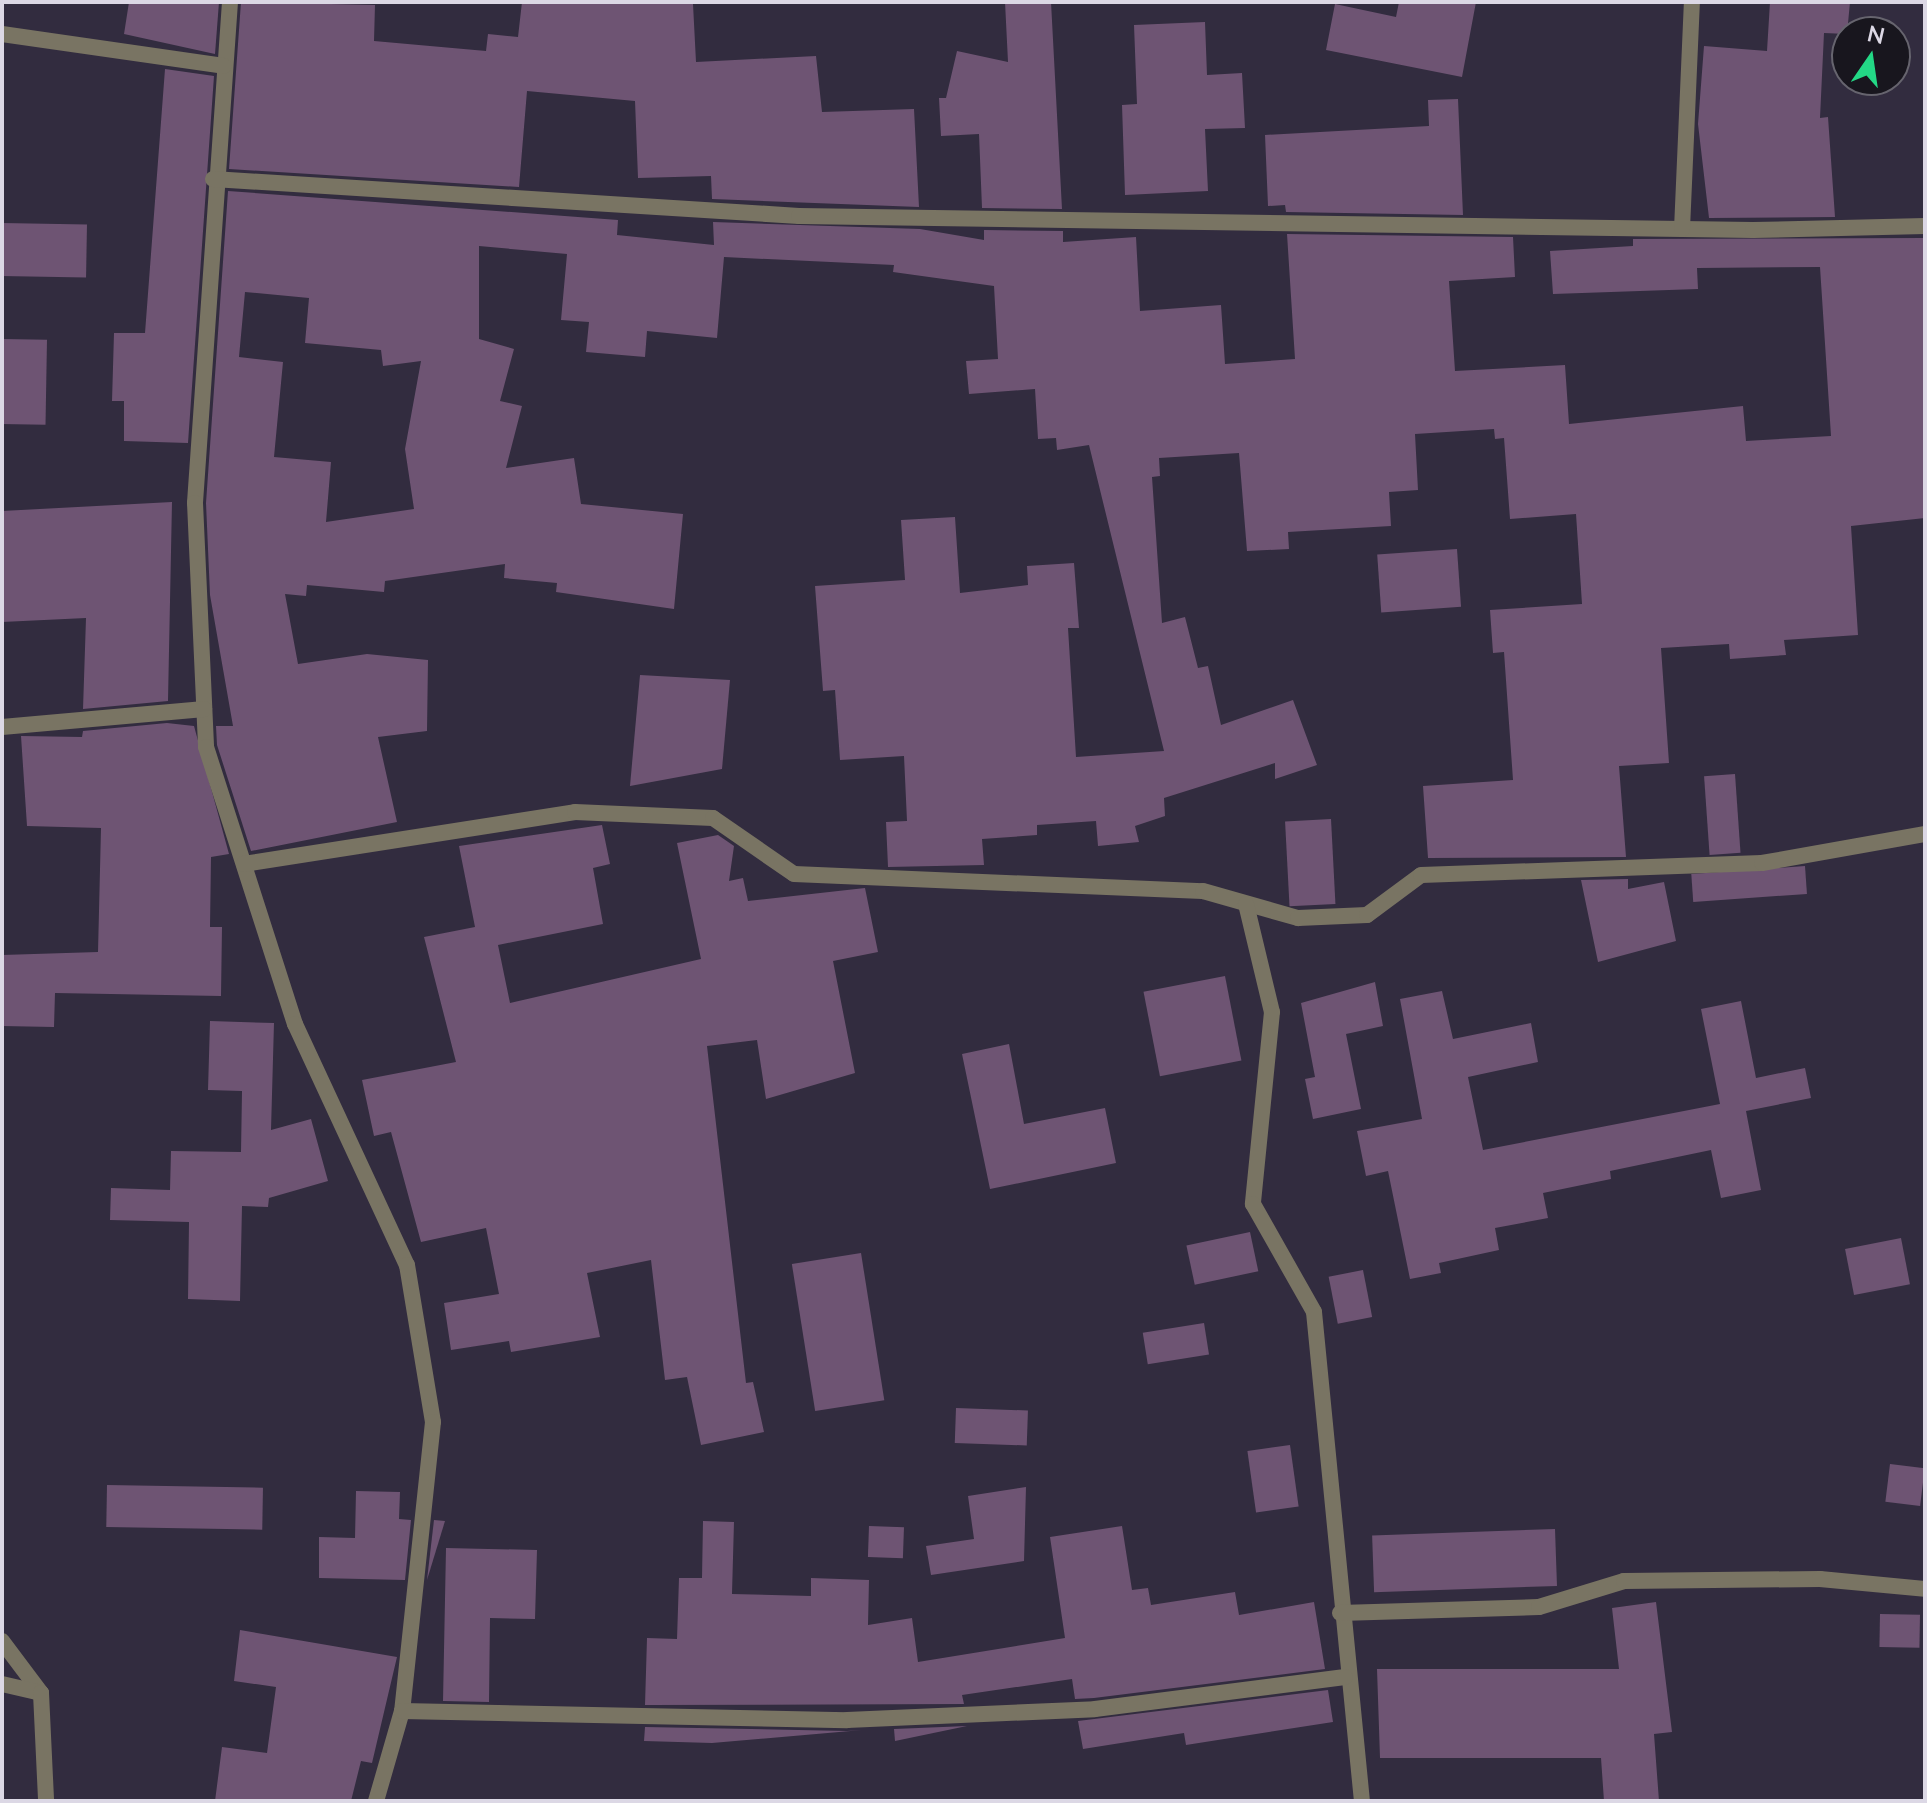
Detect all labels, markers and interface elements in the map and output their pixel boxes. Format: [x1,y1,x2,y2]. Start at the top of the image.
north arrow [1831,16,1911,96]
text: N [1865,19,1887,49]

